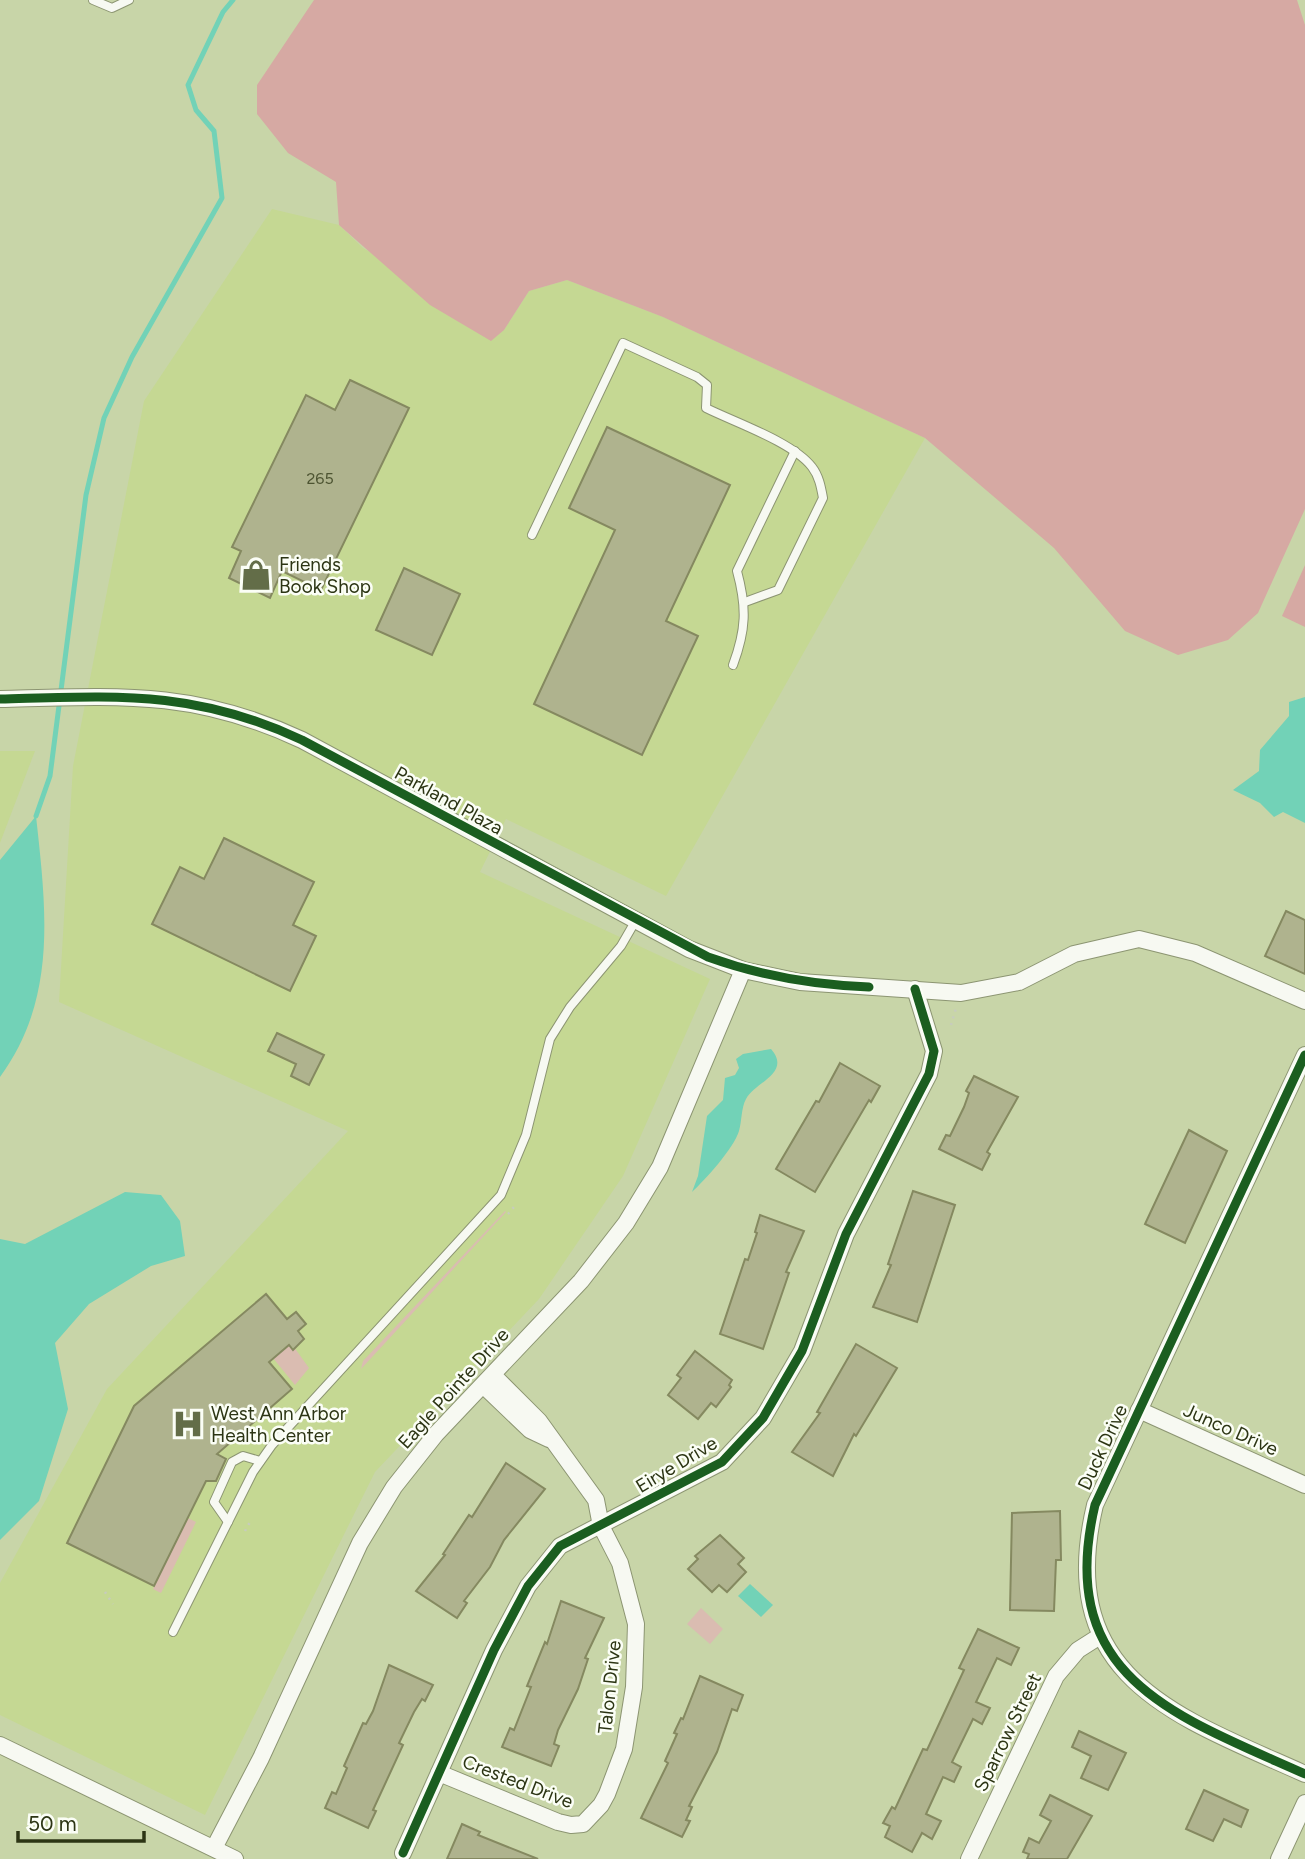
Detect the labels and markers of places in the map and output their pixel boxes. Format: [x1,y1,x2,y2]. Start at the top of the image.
place label: Friends Book Shop [279,553,371,598]
shop icon: Friends Book Shop [239,558,273,592]
place label: West Ann Arbor Health Center [211,1402,347,1447]
hospital icon: West Ann Arbor Health Center [171,1407,205,1441]

